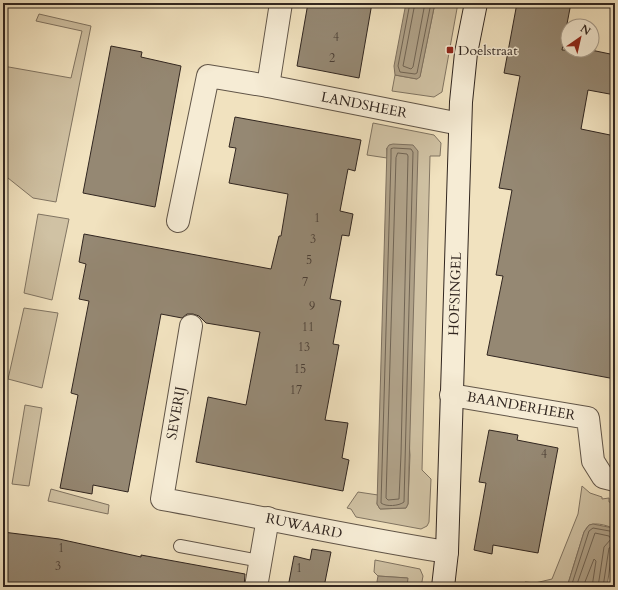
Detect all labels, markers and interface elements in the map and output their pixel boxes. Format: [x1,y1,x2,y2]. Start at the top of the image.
north arrow [560,18,600,58]
text: N [577,21,594,39]
house number: 4 [333,29,339,45]
place label: Doelstraat [458,41,518,60]
marker: Doelstraat [445,45,455,55]
house number: 2 [329,50,335,66]
street label: LANDSHEER [319,87,409,123]
house number: 1 [314,210,320,226]
house number: 3 [310,231,316,247]
street label: HOFSINGEL [444,251,466,336]
house number: 5 [306,252,312,268]
house number: 7 [302,274,308,290]
house number: 9 [309,298,315,314]
house number: 11 [302,319,314,335]
house number: 13 [298,339,310,355]
house number: 15 [294,361,306,377]
house number: 17 [290,382,302,398]
street label: SEVERIJ [162,385,190,441]
street label: BAANDERHEER [465,387,577,425]
house number: 4 [541,446,547,462]
street label: RUWAARD [264,509,344,543]
house number: 1 [58,540,64,556]
house number: 3 [55,558,61,574]
house number: 1 [296,560,302,576]

